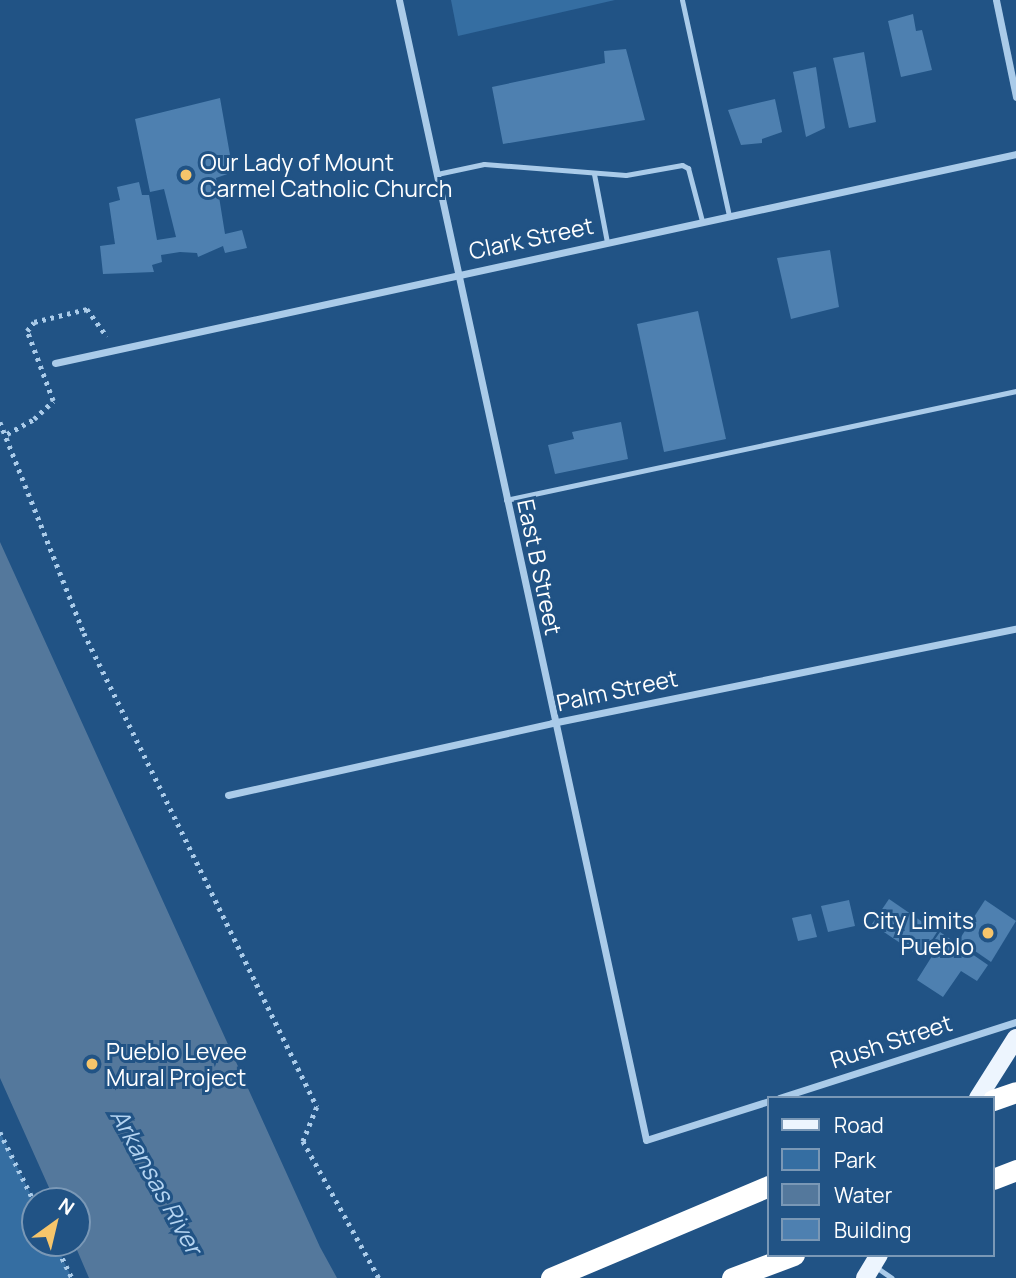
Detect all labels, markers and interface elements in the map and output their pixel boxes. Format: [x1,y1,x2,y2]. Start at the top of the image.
place label: Our Lady of Mount Carmel Catholic Church [200,148,452,202]
marker: Our Lady of Mount Carmel Catholic Church [178,167,194,183]
street label: Clark Street [466,211,596,265]
street label: East B Street [512,497,568,637]
street label: Palm Street [554,664,680,716]
place label: City Limits Pueblo [863,906,974,960]
marker: City Limits Pueblo [980,925,996,941]
street label: Rush Street [827,1008,955,1074]
place label: Pueblo Levee Mural Project [106,1037,247,1091]
marker: Pueblo Levee Mural Project [84,1056,100,1072]
legend [768,1096,995,1257]
water label: Arkansas River [105,1103,209,1259]
text: Road [834,1111,884,1139]
text: Park [834,1146,876,1174]
text: Water [834,1181,892,1209]
north arrow [21,1187,91,1257]
text: N [54,1192,80,1221]
text: Building [834,1216,911,1244]

